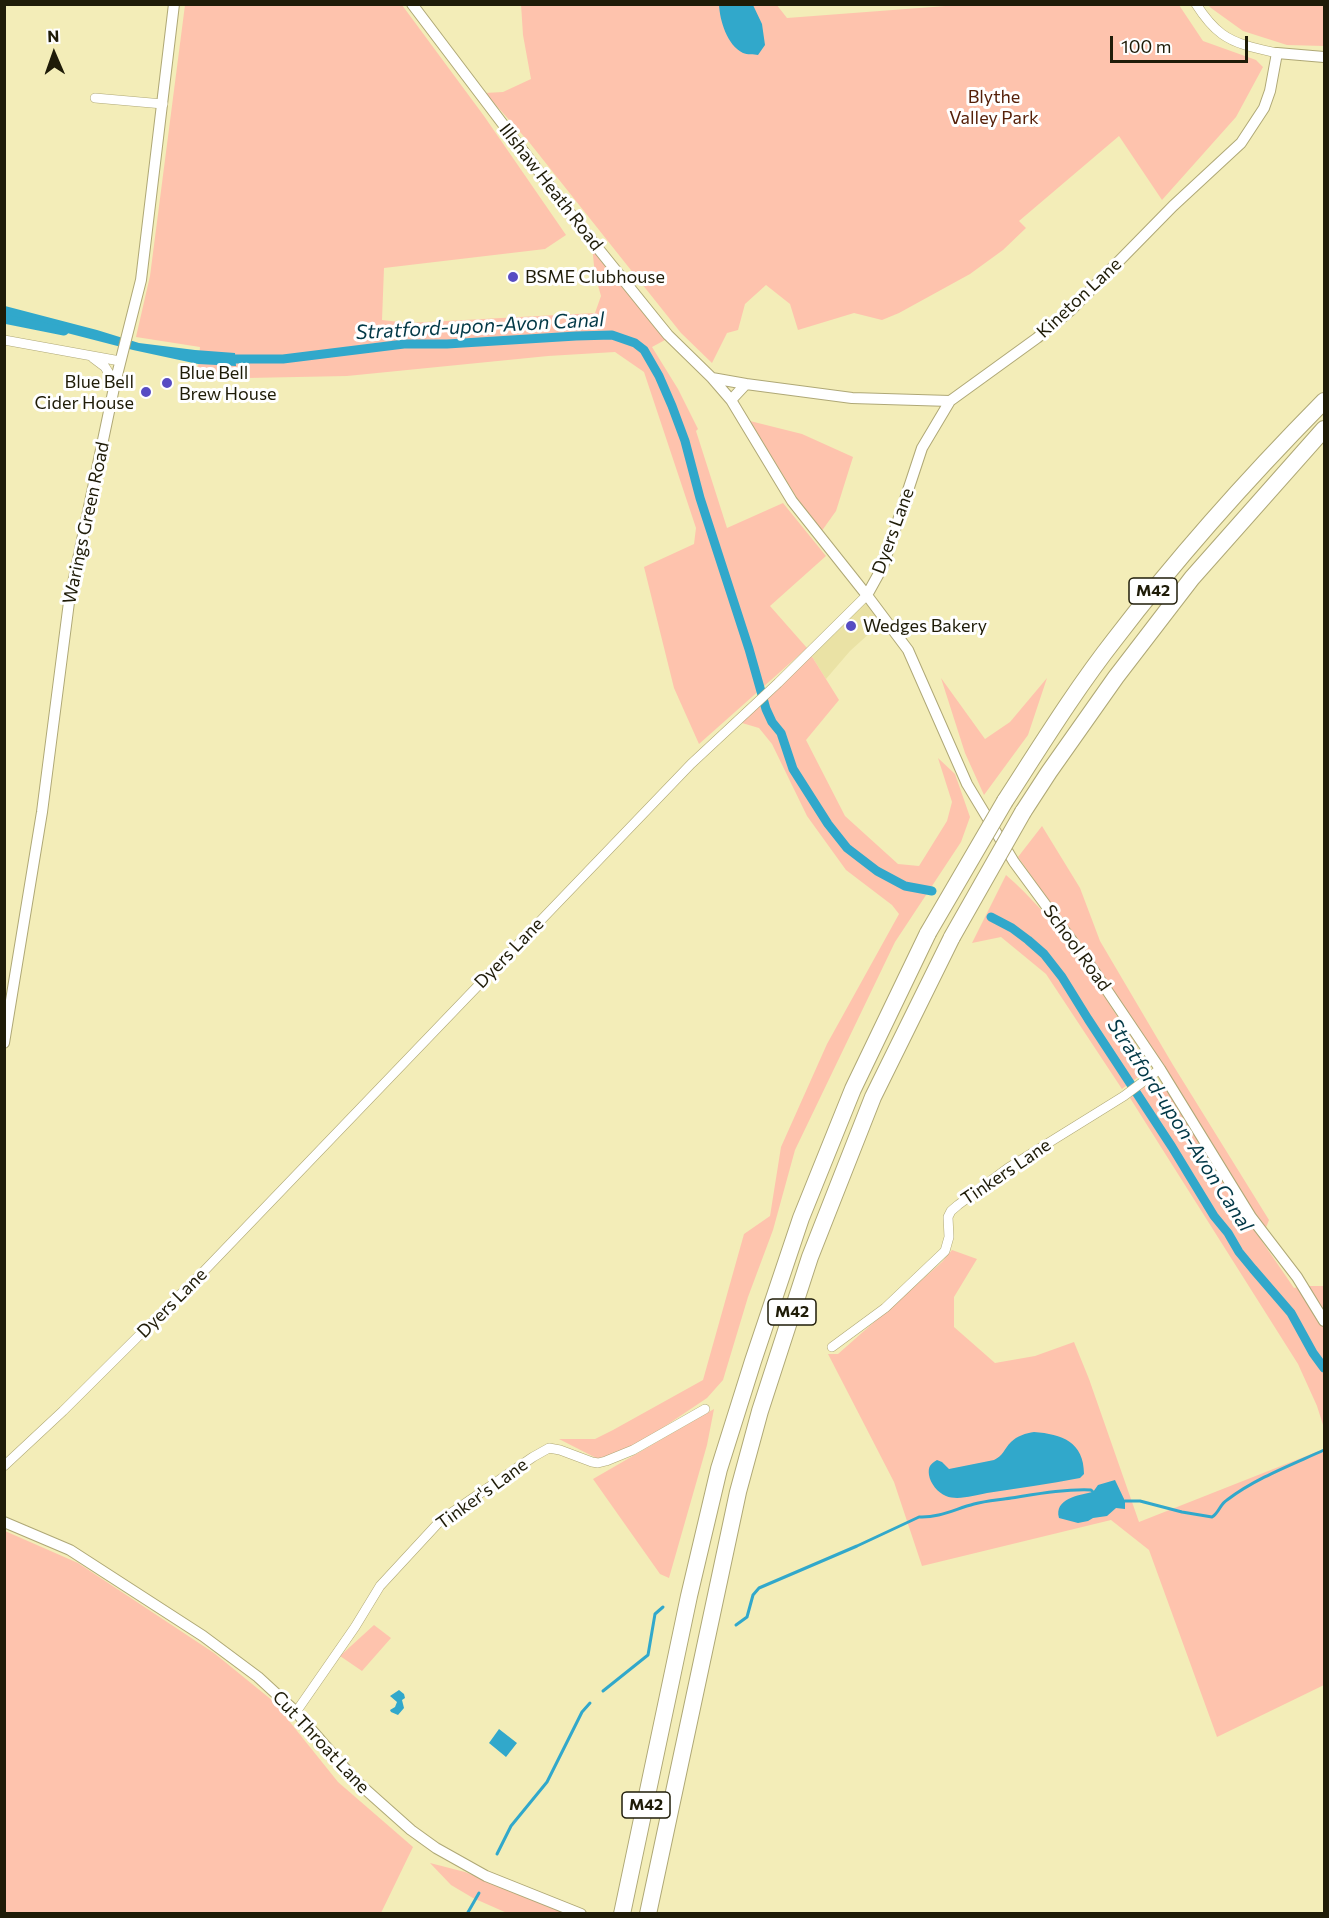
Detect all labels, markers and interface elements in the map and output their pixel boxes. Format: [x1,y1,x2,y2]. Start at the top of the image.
north arrow [24,24,84,84]
scale bar [1113,24,1251,62]
text: N [47,26,60,45]
text: 100 m [1121,35,1171,57]
park label: Blythe Valley Park [949,86,1039,128]
street label: Illshaw Heath Road [495,119,607,255]
street label: Kineton Lane [1032,253,1126,343]
place label: BSME Clubhouse [525,266,665,288]
marker: BSME Clubhouse [506,270,520,284]
water label: Stratford-upon-Avon Canal [355,308,605,344]
place label: Blue Bell Brew House [179,362,277,404]
place label: Blue Bell Cider House [35,371,134,413]
marker: Blue Bell Brew House [160,376,174,390]
marker: Blue Bell Cider House [139,385,153,399]
street label: Warings Green Road [58,440,114,606]
street label: Dyers Lane [867,485,919,577]
road number: M42 [1129,578,1177,604]
place label: Wedges Bakery [863,615,987,637]
marker: Wedges Bakery [844,619,858,633]
street label: School Road [1038,901,1116,995]
street label: Dyers Lane [470,913,548,993]
water label: Stratford-upon-Avon Canal [1102,1014,1258,1236]
street label: Tinkers Lane [957,1134,1055,1210]
street label: Dyers Lane [133,1264,211,1342]
road number: M42 [768,1299,816,1325]
street label: Tinker's Lane [432,1454,532,1534]
street label: Cut Throat Lane [268,1686,374,1798]
road number: M42 [622,1792,670,1818]

